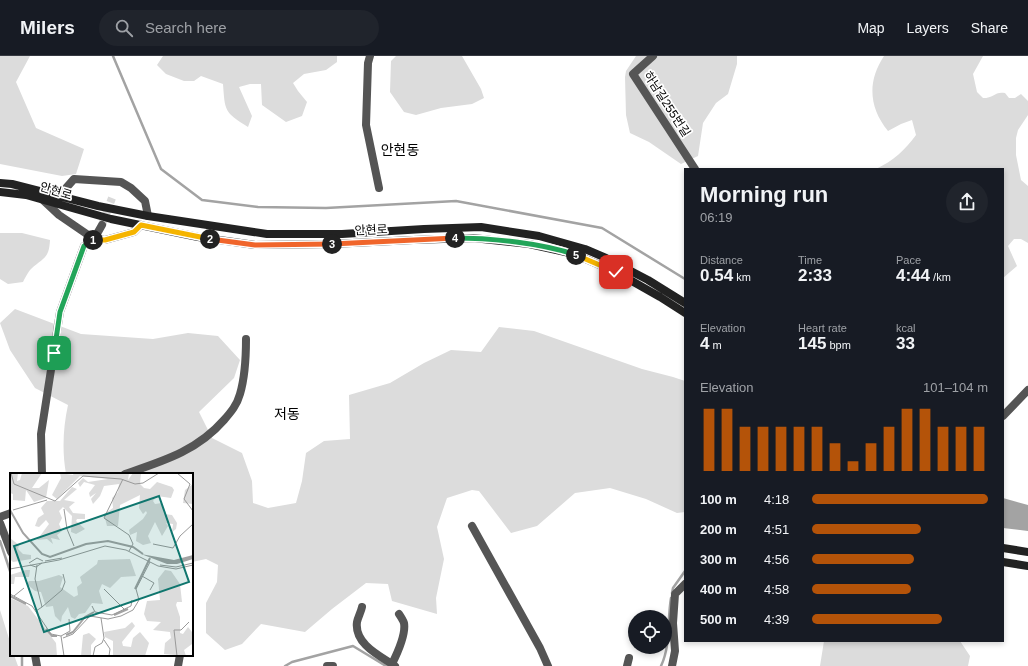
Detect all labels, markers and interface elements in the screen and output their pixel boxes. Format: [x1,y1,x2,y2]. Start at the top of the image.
search box [99,10,379,46]
text: Milers [20,17,75,38]
icon: search [113,17,135,39]
text: Search here [145,19,227,36]
text: Map [857,20,885,36]
text: Layers [907,20,949,36]
text: Share [971,20,1008,36]
street label: 하남길255번길 [641,69,693,139]
district label: 안현동 [381,142,419,158]
street label: 안현로 [38,179,74,203]
button: share [946,181,988,223]
text: Morning run [700,182,828,207]
text: 06:19 [700,210,733,225]
street label: 안현로 [354,222,388,238]
pin: 4 [445,228,465,248]
pin: 2 [200,229,220,249]
pin: 1 [83,230,103,250]
text: 4 [452,232,458,244]
text: 2 [207,233,213,245]
text: 1 [90,234,96,246]
pin: 3 [322,234,342,254]
text: 3 [329,238,335,250]
pin: 5 [566,245,586,265]
text: 5 [573,249,579,261]
text: Distance [700,254,743,266]
text: Time [798,254,822,266]
text: Pace [896,254,921,266]
pin [599,255,633,289]
icon: check [605,261,627,283]
text: 0.54 [700,266,733,285]
text: 2:33 [798,266,832,285]
text: 4:44 [896,266,930,285]
text: km [733,271,751,283]
text: /km [930,271,951,283]
text: Elevation [700,322,745,334]
text: Heart rate [798,322,847,334]
text: kcal [896,322,916,334]
text: 4 [700,334,709,353]
text: 145 [798,334,826,353]
text: 33 [896,334,915,353]
pin [37,336,71,370]
text: m [709,339,722,351]
text: bpm [826,339,851,351]
icon: arrive [43,342,65,364]
text: Elevation [700,380,753,395]
text: 101–104 m [923,380,988,395]
district label: 저동 [274,406,300,422]
inset map [10,473,193,656]
text: 100 m [700,492,737,507]
text: 4:18 [764,492,789,507]
text: 200 m [700,522,737,537]
text: 4:51 [764,522,789,537]
text: 300 m [700,552,737,567]
text: 4:56 [764,552,789,567]
text: 400 m [700,582,737,597]
text: 4:58 [764,582,789,597]
map controls [628,610,672,654]
button: locate [628,610,672,654]
text: 500 m [700,612,737,627]
text: 4:39 [764,612,789,627]

